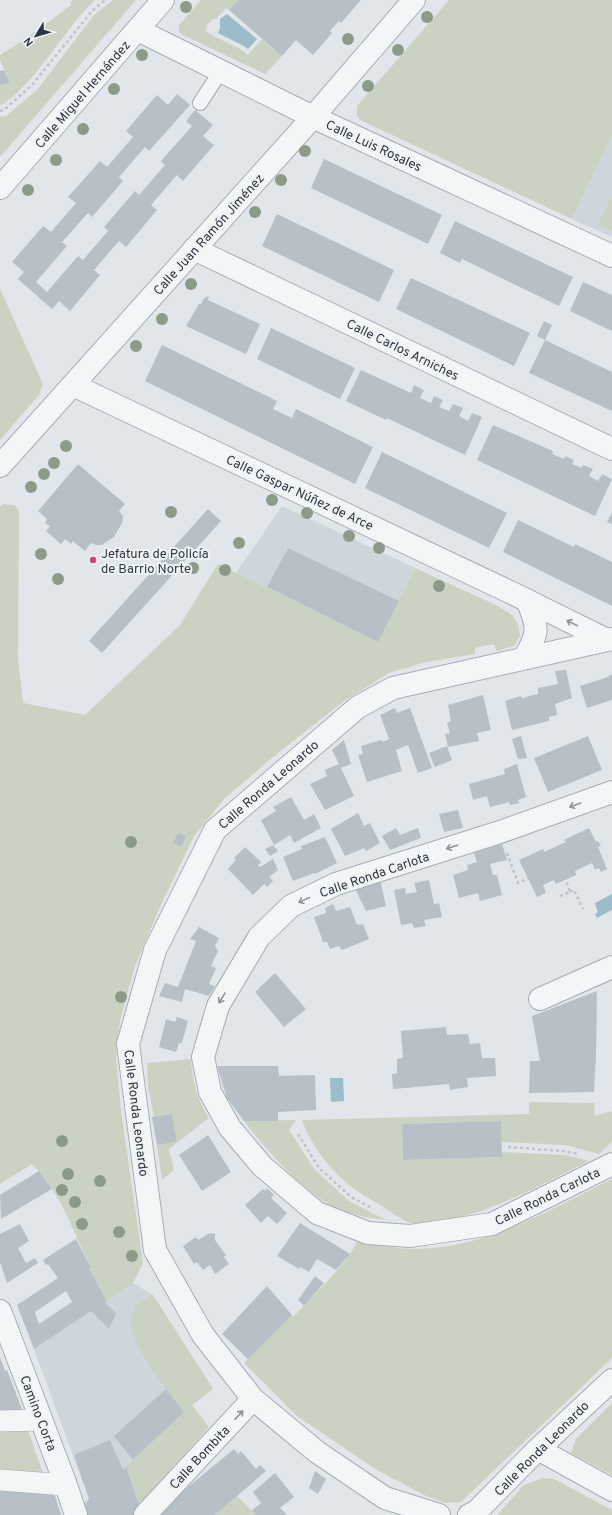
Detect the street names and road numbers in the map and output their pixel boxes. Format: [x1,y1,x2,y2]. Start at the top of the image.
street label: Calle Miguel Hernández [32,38,135,152]
street label: Calle Luis Rosales [323,118,424,176]
street label: Calle Juan Ramón Jiménez [151,171,268,299]
street label: Calle Carlos Arniches [343,317,461,385]
street label: Calle Gaspar Núñez de Arce [223,453,375,535]
street label: Calle Ronda Leonardo [216,738,323,833]
street label: Calle Ronda Carlota [318,850,432,902]
street label: Calle Ronda Leonardo [119,1049,151,1178]
street label: Calle Ronda Carlota [493,1165,603,1230]
street label: Camino Corta [15,1373,59,1454]
street label: Calle Ronda Leonardo [492,1399,593,1500]
street label: Calle Bombita [167,1423,234,1494]

